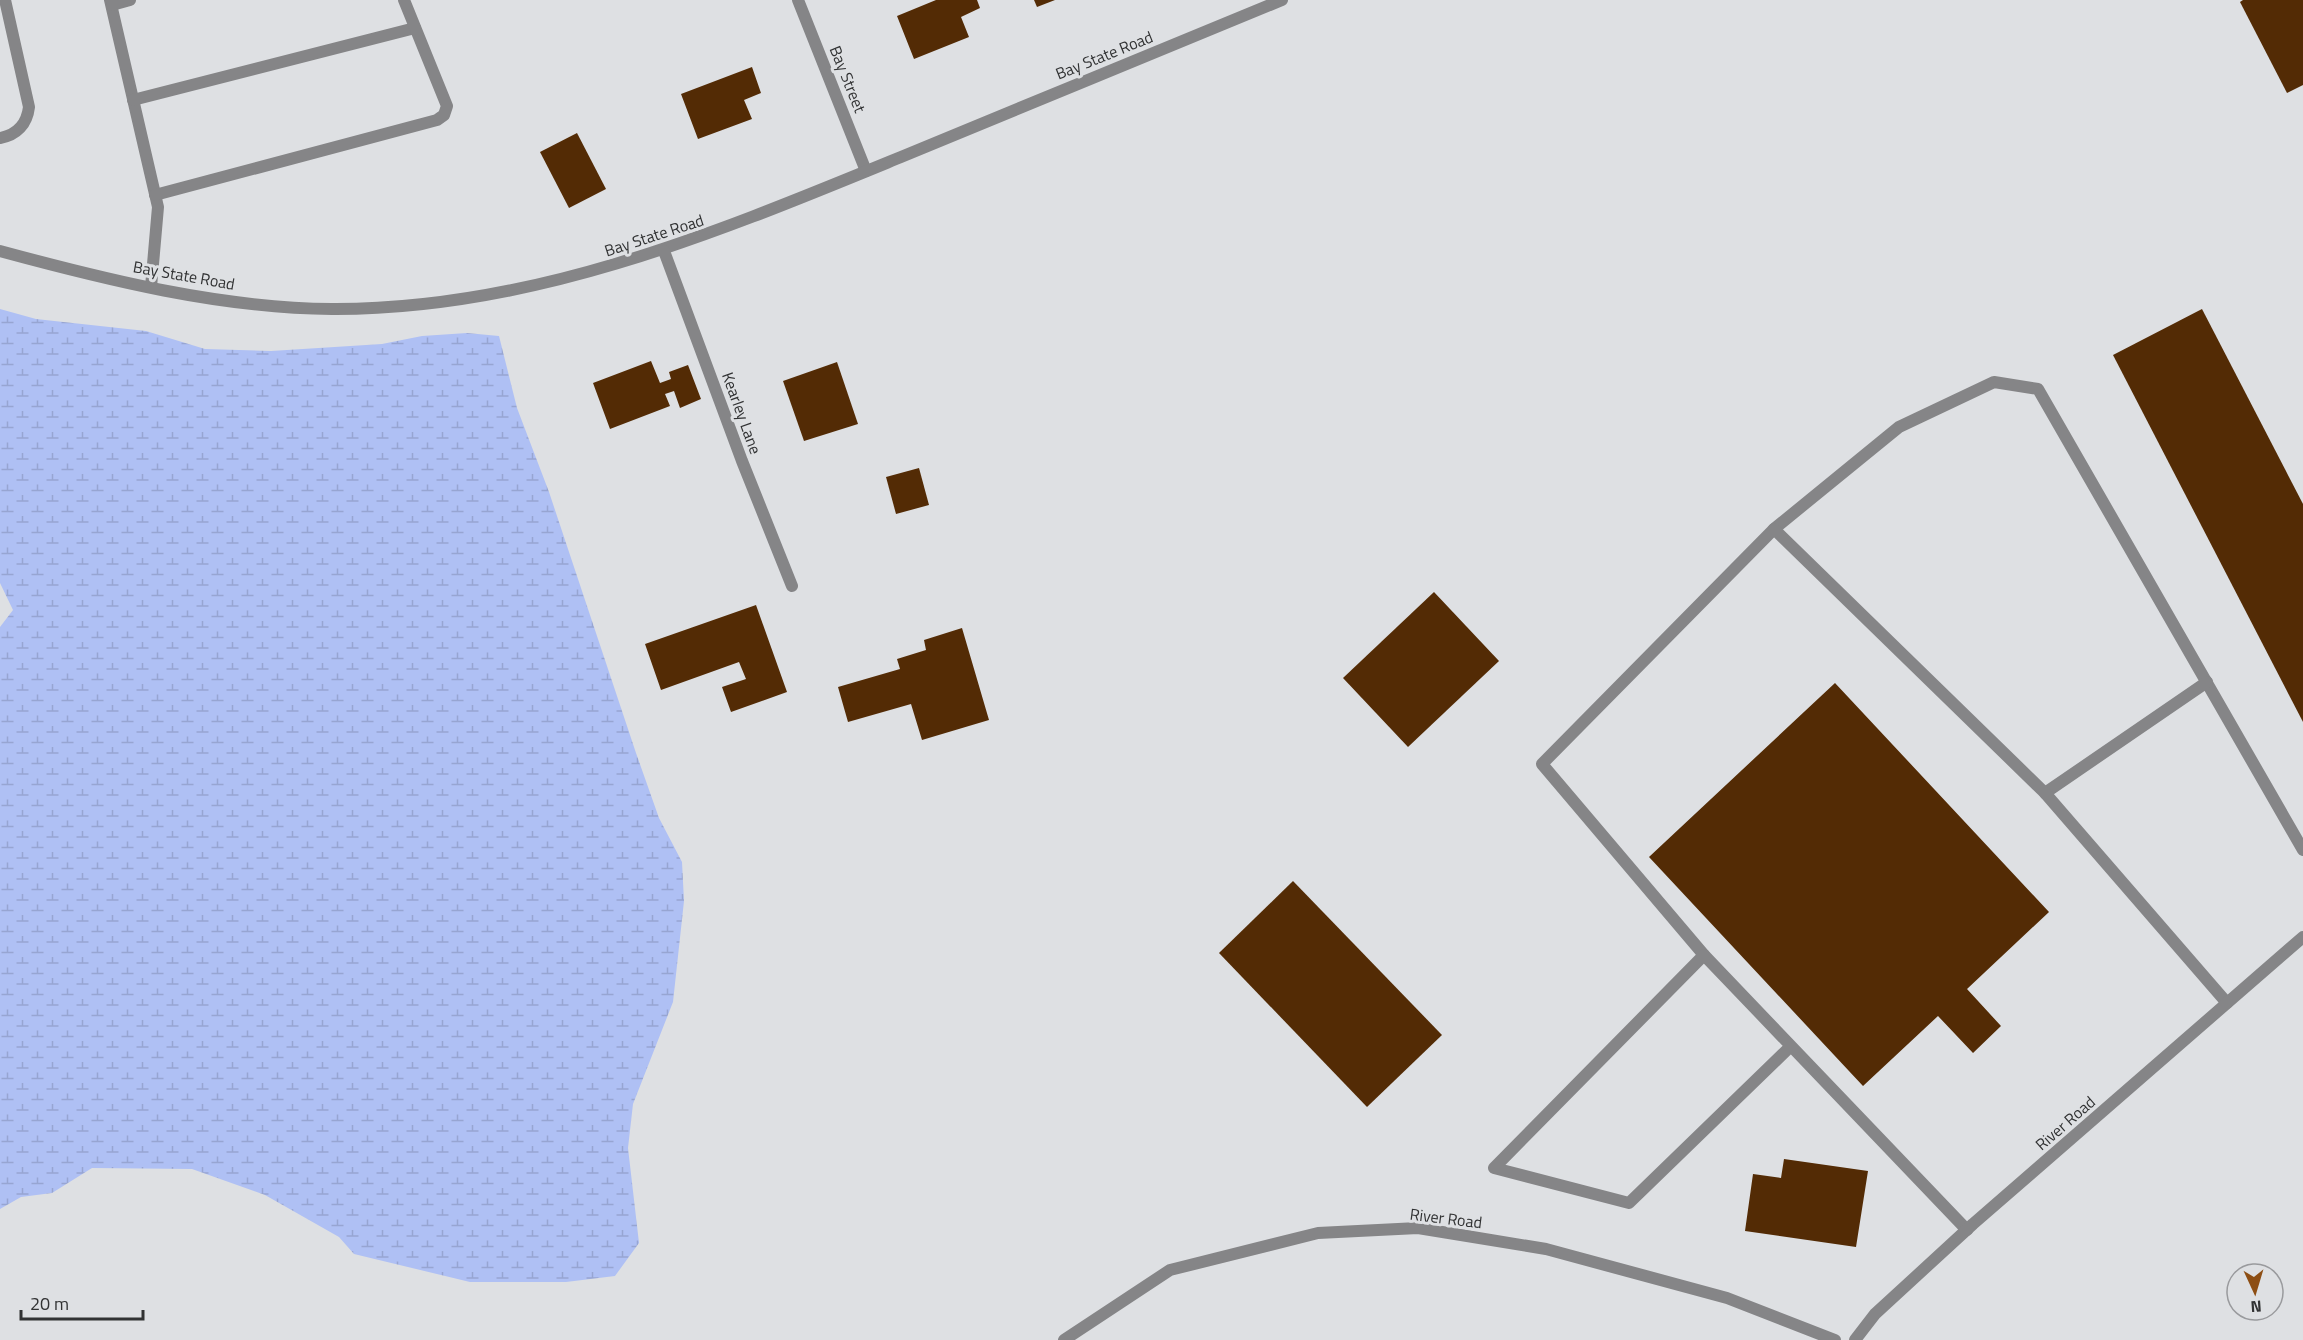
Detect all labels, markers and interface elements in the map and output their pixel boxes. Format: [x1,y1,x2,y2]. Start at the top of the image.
street label: Bay State Road [1052,25,1156,85]
street label: Bay Street [824,42,872,116]
street label: Bay State Road [601,208,707,262]
street label: Bay State Road [131,254,237,296]
street label: Kearley Lane [716,369,768,457]
street label: River Road [2030,1090,2100,1156]
street label: River Road [1408,1202,1484,1234]
north arrow [2225,1262,2285,1322]
scale bar [21,1283,142,1321]
text: 20 m [30,1290,69,1317]
text: N [2250,1295,2262,1319]

